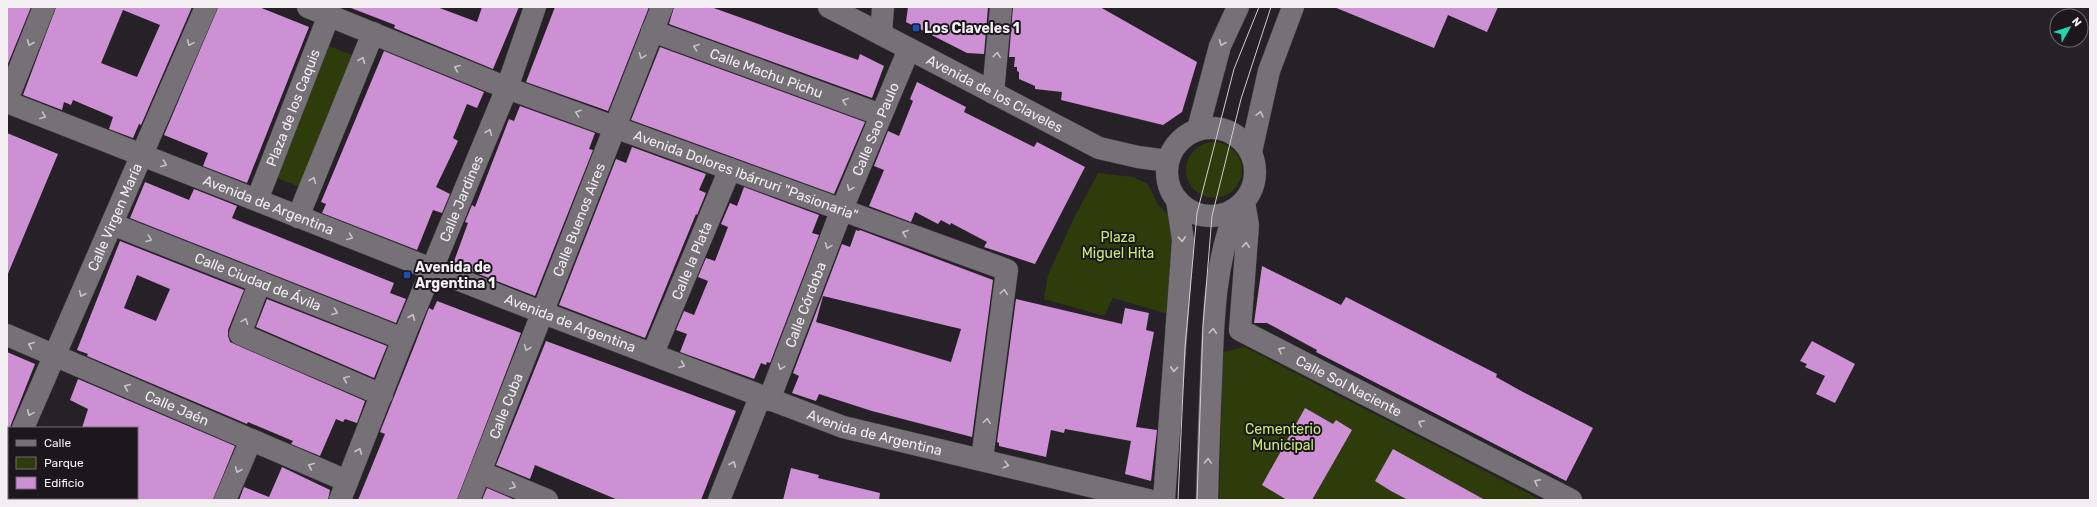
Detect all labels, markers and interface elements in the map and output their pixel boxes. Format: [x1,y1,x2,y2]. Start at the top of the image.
north arrow [2049,8,2089,48]
text: N [2069,15,2084,29]
place label: Los Claveles 1 [924,20,1020,37]
marker: Los Claveles 1 [911,23,921,33]
one-way arrow [187,38,195,46]
one-way arrow [1219,38,1227,46]
one-way arrow [26,40,34,47]
one-way arrow [693,44,700,52]
street label: Calle Machu Pichu [708,45,825,102]
street label: Plaza de los Caquis [262,47,323,169]
street label: Avenida de los Claveles [924,51,1066,136]
one-way arrow [992,52,1001,58]
one-way arrow [639,53,647,60]
one-way arrow [357,56,365,64]
one-way arrow [453,64,460,72]
street label: Calle Sao Paulo [848,80,902,178]
one-way arrow [841,98,848,106]
one-way arrow [575,110,582,118]
one-way arrow [1255,111,1263,117]
one-way arrow [40,112,47,120]
street label: Avenida Dolores Ibárruri "Pasionaria" [631,126,860,224]
one-way arrow [484,129,492,136]
street label: Calle Jardines [436,153,487,244]
one-way arrow [161,159,168,167]
street label: Calle Virgen María [84,161,146,274]
street label: Calle Buenos Aires [549,161,609,279]
street label: Avenida de Argentina [201,171,336,238]
one-way arrow [309,177,317,184]
one-way arrow [847,185,855,192]
street label: Calle la Plata [668,219,715,302]
one-way arrow [902,229,909,237]
park label: Plaza Miguel Hita [1082,229,1154,262]
one-way arrow [346,232,354,240]
one-way arrow [145,234,152,242]
one-way arrow [1178,236,1186,242]
one-way arrow [824,242,832,249]
one-way arrow [1242,242,1251,248]
street label: Calle Ciudad de Ávila [192,249,324,314]
place label: Avenida de Argentina 1 [415,259,495,292]
street label: Calle Córdoba [781,260,829,350]
marker: Avenida de Argentina 1 [402,270,412,280]
one-way arrow [999,289,1008,295]
one-way arrow [79,290,87,297]
street label: Avenida de Argentina [502,290,638,356]
one-way arrow [331,307,338,315]
one-way arrow [408,314,416,321]
one-way arrow [240,318,248,325]
one-way arrow [1208,328,1217,334]
one-way arrow [28,342,35,350]
one-way arrow [524,345,532,352]
one-way arrow [1277,348,1285,355]
street label: Calle Sol Naciente [1293,352,1405,420]
one-way arrow [678,360,686,368]
one-way arrow [778,364,786,371]
one-way arrow [1169,366,1178,372]
street label: Calle Cuba [485,371,526,441]
one-way arrow [343,376,350,384]
one-way arrow [124,384,132,392]
street label: Calle Jaén [142,387,212,429]
street label: Avenida de Argentina [805,406,944,459]
one-way arrow [27,409,35,416]
one-way arrow [982,418,991,424]
one-way arrow [1418,420,1425,427]
park label: Cementerio Municipal [1245,421,1321,454]
legend [8,427,138,499]
text: Calle [44,436,71,450]
one-way arrow [355,447,363,454]
text: Parque [44,456,84,470]
one-way arrow [1204,458,1212,464]
one-way arrow [728,460,736,468]
one-way arrow [1003,461,1010,469]
one-way arrow [308,463,316,471]
one-way arrow [235,466,243,473]
text: Edificio [44,476,84,490]
one-way arrow [1533,479,1541,487]
one-way arrow [510,482,517,490]

